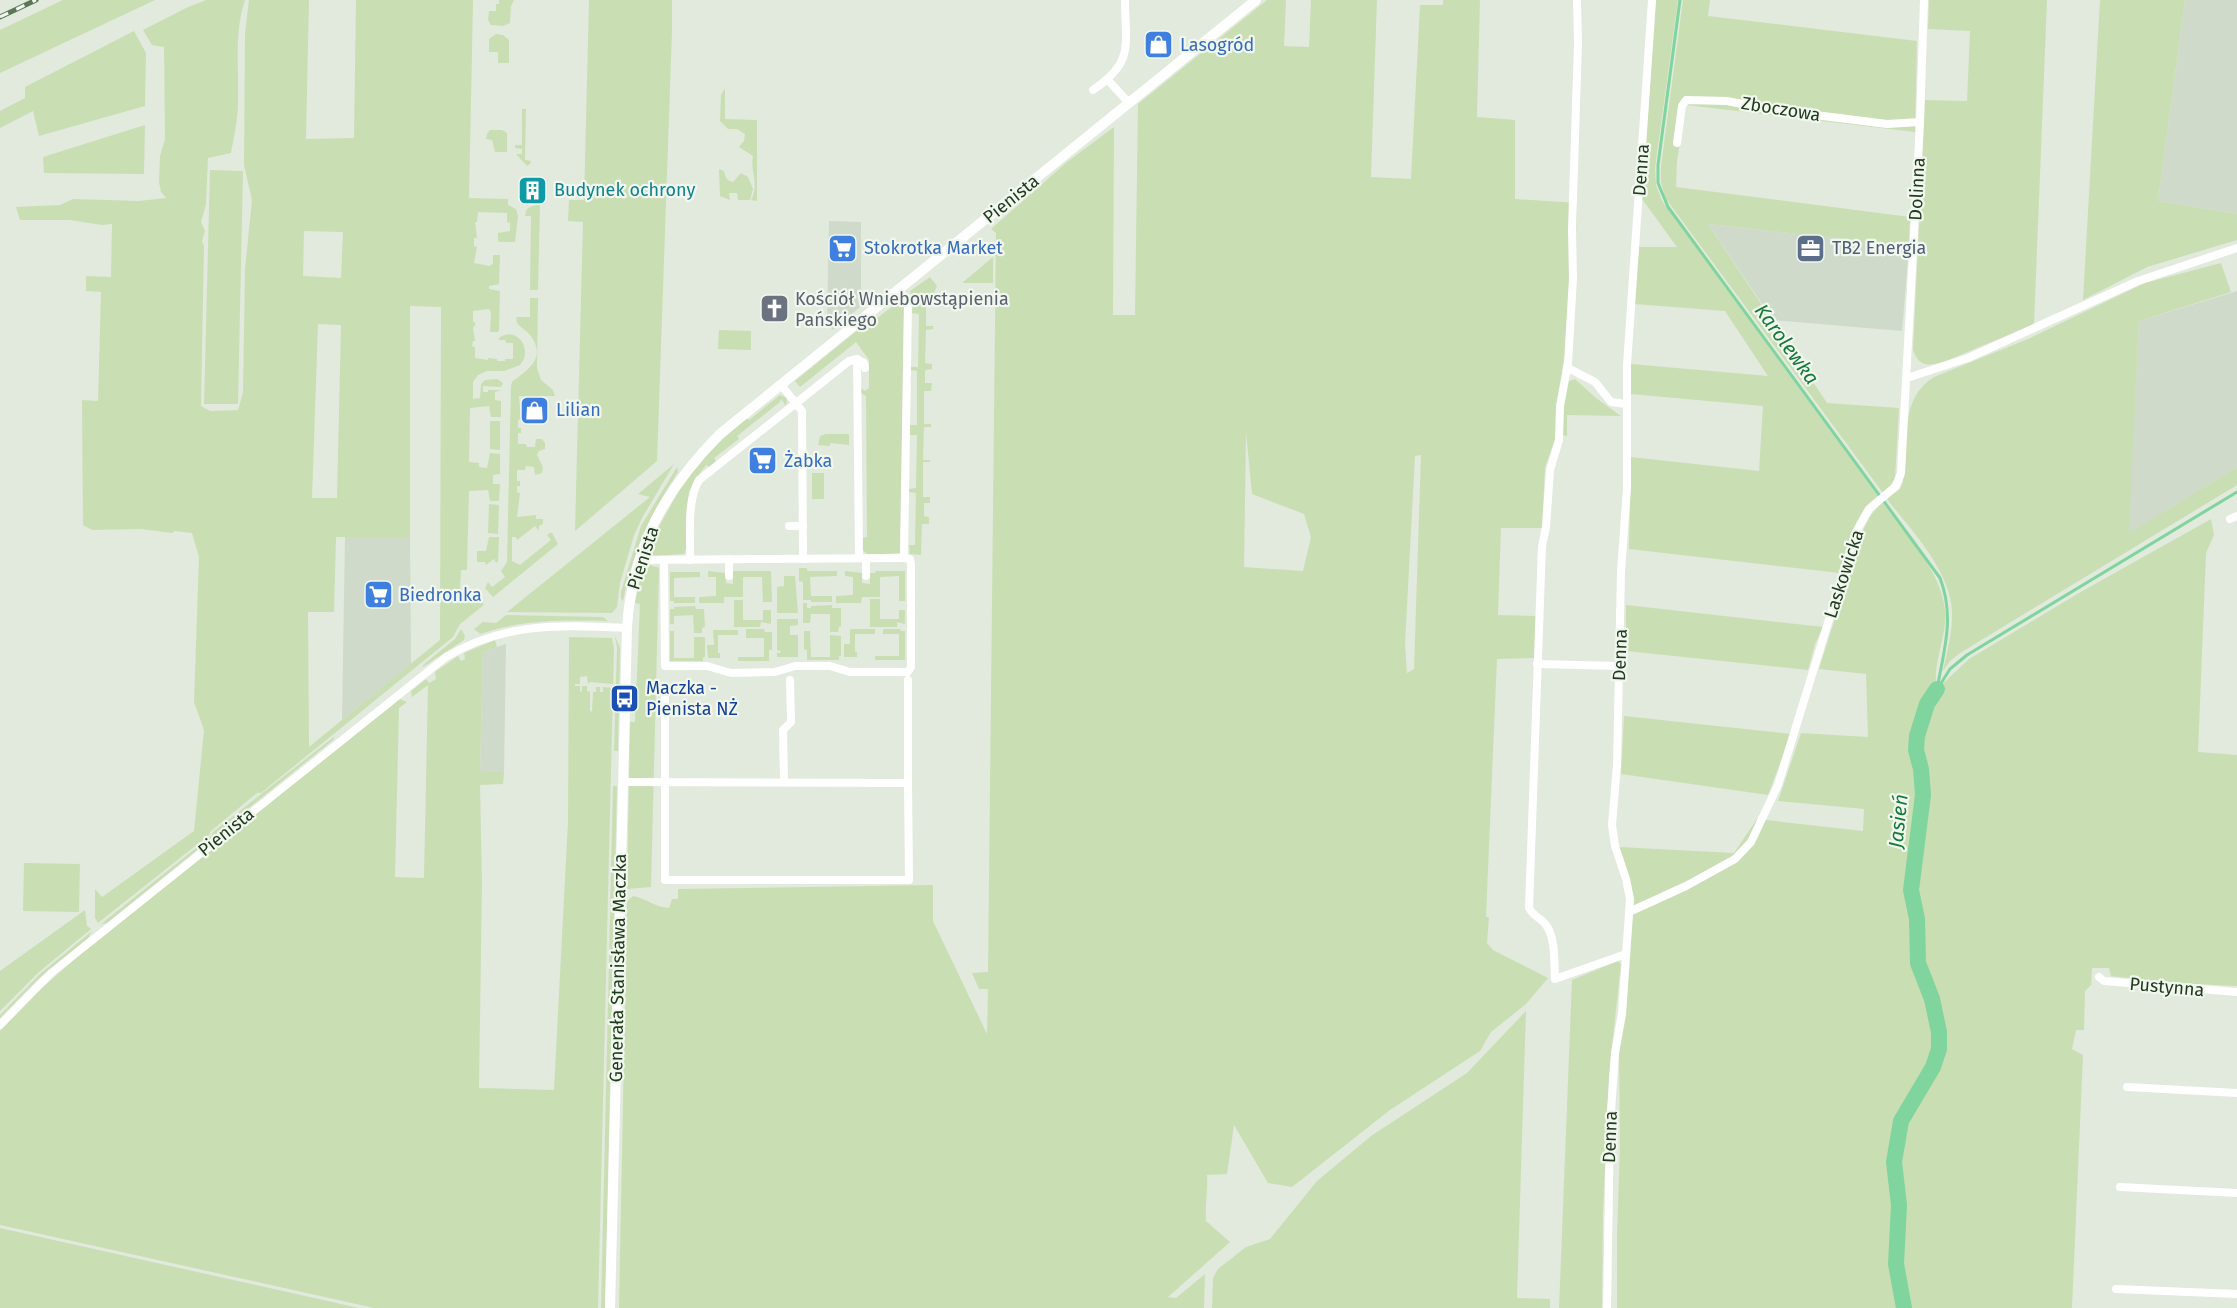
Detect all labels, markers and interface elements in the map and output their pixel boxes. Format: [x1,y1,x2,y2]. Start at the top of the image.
shop icon: Lasogród [1143,29,1175,61]
place label: Lasogród [1180,34,1254,56]
street label: Zboczowa [1740,92,1822,126]
street label: Denna [1628,143,1654,197]
street label: Dolinna [1904,157,1930,221]
street label: Pienista [979,170,1043,228]
building icon: Budynek ochrony [517,174,549,206]
place label: Budynek ochrony [554,179,695,201]
supermarket icon: Stokrotka Market [827,232,859,264]
office icon: TB2 Energia [1795,232,1827,264]
place label: Stokrotka Market [864,237,1003,259]
place label: TB2 Energia [1832,237,1926,259]
place label: Kościół Wniebowstąpienia Pańskiego [795,288,1009,331]
church icon: Kościół Wniebowstąpienia Pańskiego [758,293,790,325]
water label: Karolewka [1750,299,1824,389]
shop icon: Lilian [519,394,551,426]
place label: Lilian [556,399,601,421]
supermarket icon: Żabka [747,445,779,477]
place label: Żabka [784,450,832,472]
street label: Pienista [622,523,664,593]
street label: Laskowicka [1819,527,1869,621]
supermarket icon: Biedronka [362,579,394,611]
place label: Biedronka [399,584,482,606]
street label: Denna [1608,628,1632,682]
place label: Maczka - Pienista NŻ [646,677,738,720]
bus stop icon: Maczka - Pienista NŻ [609,682,641,714]
water label: Jasień [1883,793,1913,850]
street label: Pienista [194,803,258,861]
street label: Generała Stanisława Maczka [605,854,631,1082]
street label: Pustynna [2129,973,2205,1001]
street label: Denna [1598,1110,1622,1164]

